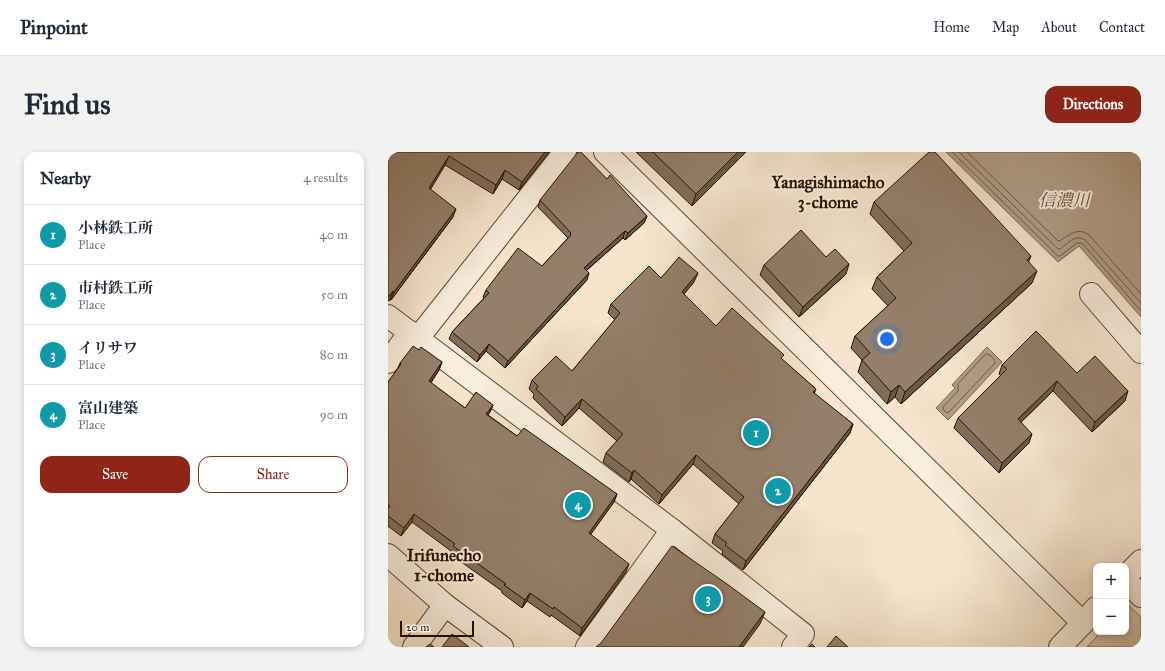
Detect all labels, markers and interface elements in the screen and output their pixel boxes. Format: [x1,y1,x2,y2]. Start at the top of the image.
text: Pinpoint [20,16,88,39]
text: Home [933,19,970,36]
text: Map [992,19,1019,36]
text: About [1041,19,1077,36]
text: Contact [1099,19,1145,36]
button: Directions [1045,86,1141,123]
text: Find us [24,87,110,122]
text: Nearby [40,168,91,189]
text: 4 results [303,170,348,186]
district label: Yanagishimacho 3-chome [771,172,885,213]
water label: 信濃川 [1039,190,1091,211]
text: 小林鉄工所 [78,219,153,237]
text: 1 [50,227,56,243]
text: 40 m [319,227,348,243]
text: Place [78,237,105,253]
text: 市村鉄工所 [78,279,153,297]
text: 2 [50,287,56,303]
text: 50 m [321,287,348,303]
text: Place [78,297,105,313]
your location [877,329,897,349]
text: イリサワ [78,339,138,357]
text: 3 [50,347,56,363]
text: 80 m [320,347,348,363]
text: Place [78,357,105,373]
text: 富山建築 [78,399,138,417]
text: 4 [49,407,57,423]
text: 90 m [320,407,348,423]
text: Place [78,417,105,433]
pin: 1 [743,418,769,448]
button: Save [40,456,190,493]
button: Share [198,456,348,493]
pin: 2 [765,476,791,506]
pin: 4 [565,490,591,520]
district label: Irifunecho 1-chome [407,545,482,586]
map controls [1093,563,1129,635]
button: + [1093,563,1129,599]
pin: 3 [695,584,721,614]
button: − [1093,599,1129,635]
scale bar [400,619,474,638]
text: 20 m [406,621,429,634]

